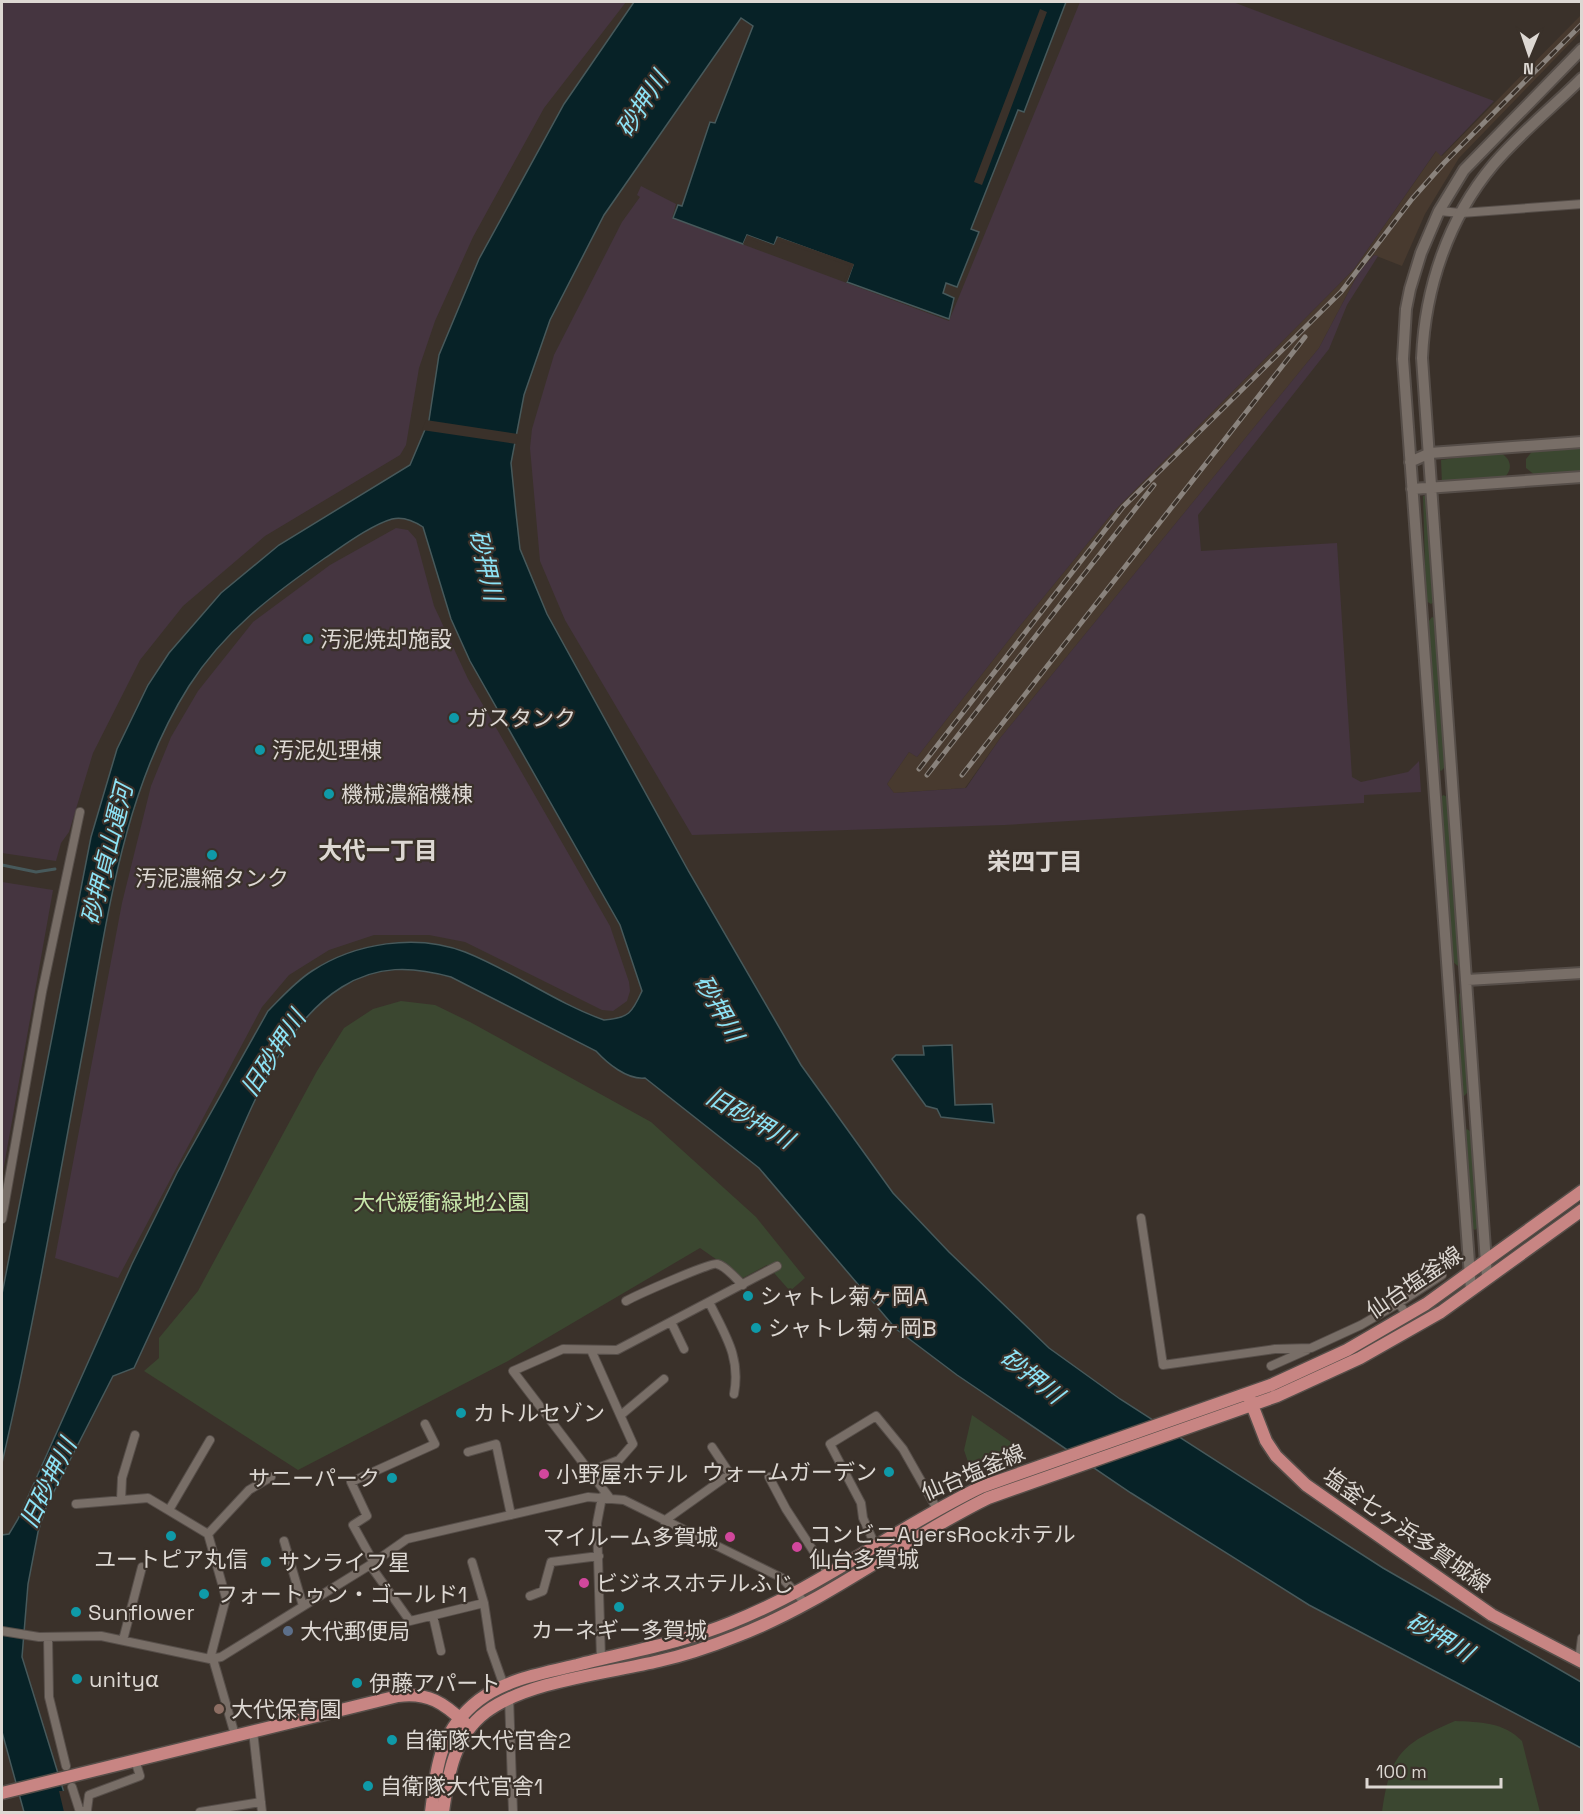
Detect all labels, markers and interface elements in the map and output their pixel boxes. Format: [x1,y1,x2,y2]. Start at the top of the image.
north arrow [1499,24,1559,84]
text: N [1523,58,1534,79]
water label: 砂押川 [609,63,676,143]
water label: 砂押川 [463,526,510,606]
place label: 汚泥焼却施設 [320,625,452,653]
marker: 汚泥焼却施設 [301,632,315,646]
place label: ガスタンク [466,704,576,732]
marker: ガスタンク [447,711,461,725]
place label: 汚泥処理棟 [272,736,382,764]
marker: 汚泥処理棟 [253,743,267,757]
water label: 砂押貞山運河 [75,777,140,928]
place label: 機械濃縮機棟 [341,780,473,808]
marker: 機械濃縮機棟 [322,787,336,801]
district label: 大代一丁目 [318,835,438,866]
district label: 栄四丁目 [987,846,1083,877]
marker: 汚泥濃縮タンク [205,848,219,862]
place label: 汚泥濃縮タンク [135,864,289,892]
water label: 砂押川 [688,969,752,1050]
water label: 旧砂押川 [234,1002,314,1102]
water label: 旧砂押川 [701,1081,802,1157]
park label: 大代緩衝緑地公園 [353,1188,529,1216]
street label: 仙台塩釜線 [1361,1240,1467,1324]
place label: シャトレ菊ヶ岡A [760,1282,928,1310]
marker: シャトレ菊ヶ岡A [741,1289,755,1303]
place label: シャトレ菊ヶ岡B [768,1314,937,1342]
marker: シャトレ菊ヶ岡B [749,1321,763,1335]
water label: 砂押川 [994,1342,1072,1412]
place label: カトルセゾン [473,1399,605,1427]
marker: カトルセゾン [454,1406,468,1420]
water label: 旧砂押川 [13,1430,84,1533]
street label: 仙台塩釜線 [917,1438,1029,1506]
place label: ウォームガーデン [702,1458,877,1486]
place label: 小野屋ホテル [556,1460,688,1488]
street label: 塩釜七ヶ浜多賀城線 [1318,1462,1496,1598]
place label: サニーパーク [248,1464,380,1492]
marker: ウォームガーデン [882,1465,896,1479]
marker: 小野屋ホテル [537,1467,551,1481]
marker: サニーパーク [385,1471,399,1485]
place label: コンビニAyersRockホテル 仙台多賀城 [809,1520,1076,1573]
place label: マイルーム多賀城 [543,1523,718,1551]
marker: ユートピア丸信 [164,1529,178,1543]
marker: マイルーム多賀城 [723,1530,737,1544]
marker: コンビニAyersRockホテル 仙台多賀城 [790,1540,804,1554]
place label: ユートピア丸信 [94,1545,248,1573]
place label: サンライフ星 [278,1548,410,1576]
marker: サンライフ星 [259,1555,273,1569]
place label: ビジネスホテルふじ [596,1569,794,1597]
marker: ビジネスホテルふじ [577,1576,591,1590]
place label: フォートゥン・ゴールド1 [216,1580,467,1608]
marker: フォートゥン・ゴールド1 [197,1587,211,1601]
place label: Sunflower [88,1598,195,1626]
marker: カーネギー多賀城 [612,1600,626,1614]
marker: Sunflower [69,1605,83,1619]
water label: 砂押川 [1401,1606,1482,1670]
place label: カーネギー多賀城 [531,1616,707,1644]
place label: 大代郵便局 [300,1617,410,1645]
marker: 大代郵便局 [281,1624,295,1638]
place label: unityα [89,1665,159,1693]
place label: 伊藤アパート [369,1669,501,1697]
marker: unityα [70,1672,84,1686]
marker: 伊藤アパート [350,1676,364,1690]
place label: 大代保育園 [231,1695,341,1723]
marker: 大代保育園 [212,1702,226,1716]
place label: 自衛隊大代官舎2 [404,1726,571,1754]
marker: 自衛隊大代官舎2 [385,1733,399,1747]
scale bar [1367,1751,1500,1789]
text: 100 m [1376,1760,1427,1783]
place label: 自衛隊大代官舎1 [380,1772,543,1800]
marker: 自衛隊大代官舎1 [361,1779,375,1793]

